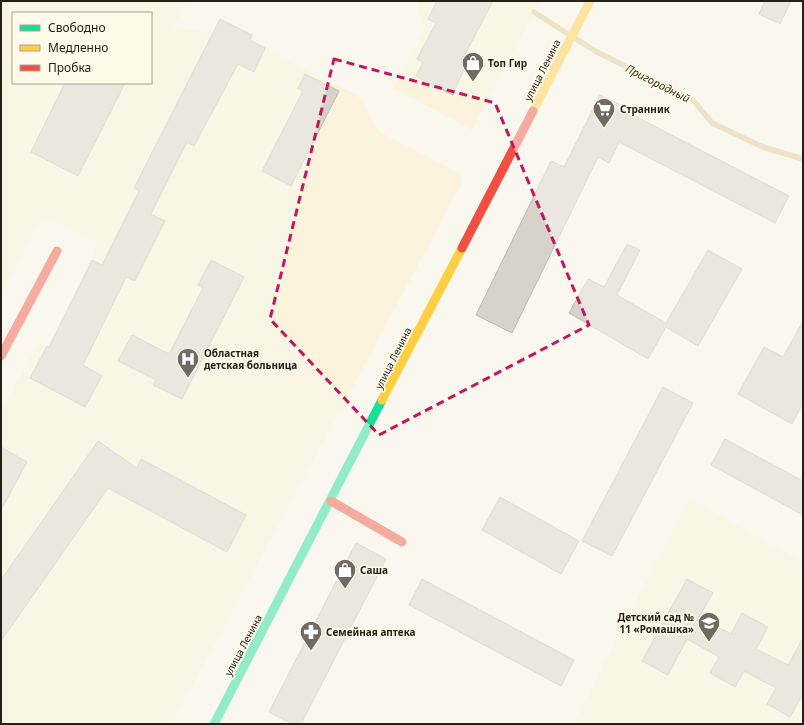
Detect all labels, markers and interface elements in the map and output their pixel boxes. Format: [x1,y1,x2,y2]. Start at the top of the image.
legend [12,12,152,84]
text: Свободно [48,19,106,36]
street label: улица Ленина [520,37,564,103]
text: Медленно [48,39,108,56]
shop icon: Топ Гир [460,50,486,83]
place label: Топ Гир [488,56,527,70]
text: Пробка [48,59,91,76]
water label: Пригородный [623,60,693,106]
supermarket icon: Странник [591,96,617,129]
place label: Странник [620,102,671,116]
street label: улица Ленина [371,325,415,391]
hospital icon: Областная детская больница [175,346,201,379]
place label: Областная детская больница [204,346,297,372]
shop icon: Саша [332,557,358,590]
place label: Саша [360,563,388,577]
place label: Детский сад № 11 «Ромашка» [618,610,694,636]
school or university icon: Детский сад № 11 «Ромашка» [696,610,722,643]
street label: улица Ленина [221,612,265,678]
pharmacy icon: Семейная аптека [298,619,324,652]
place label: Семейная аптека [326,625,416,639]

